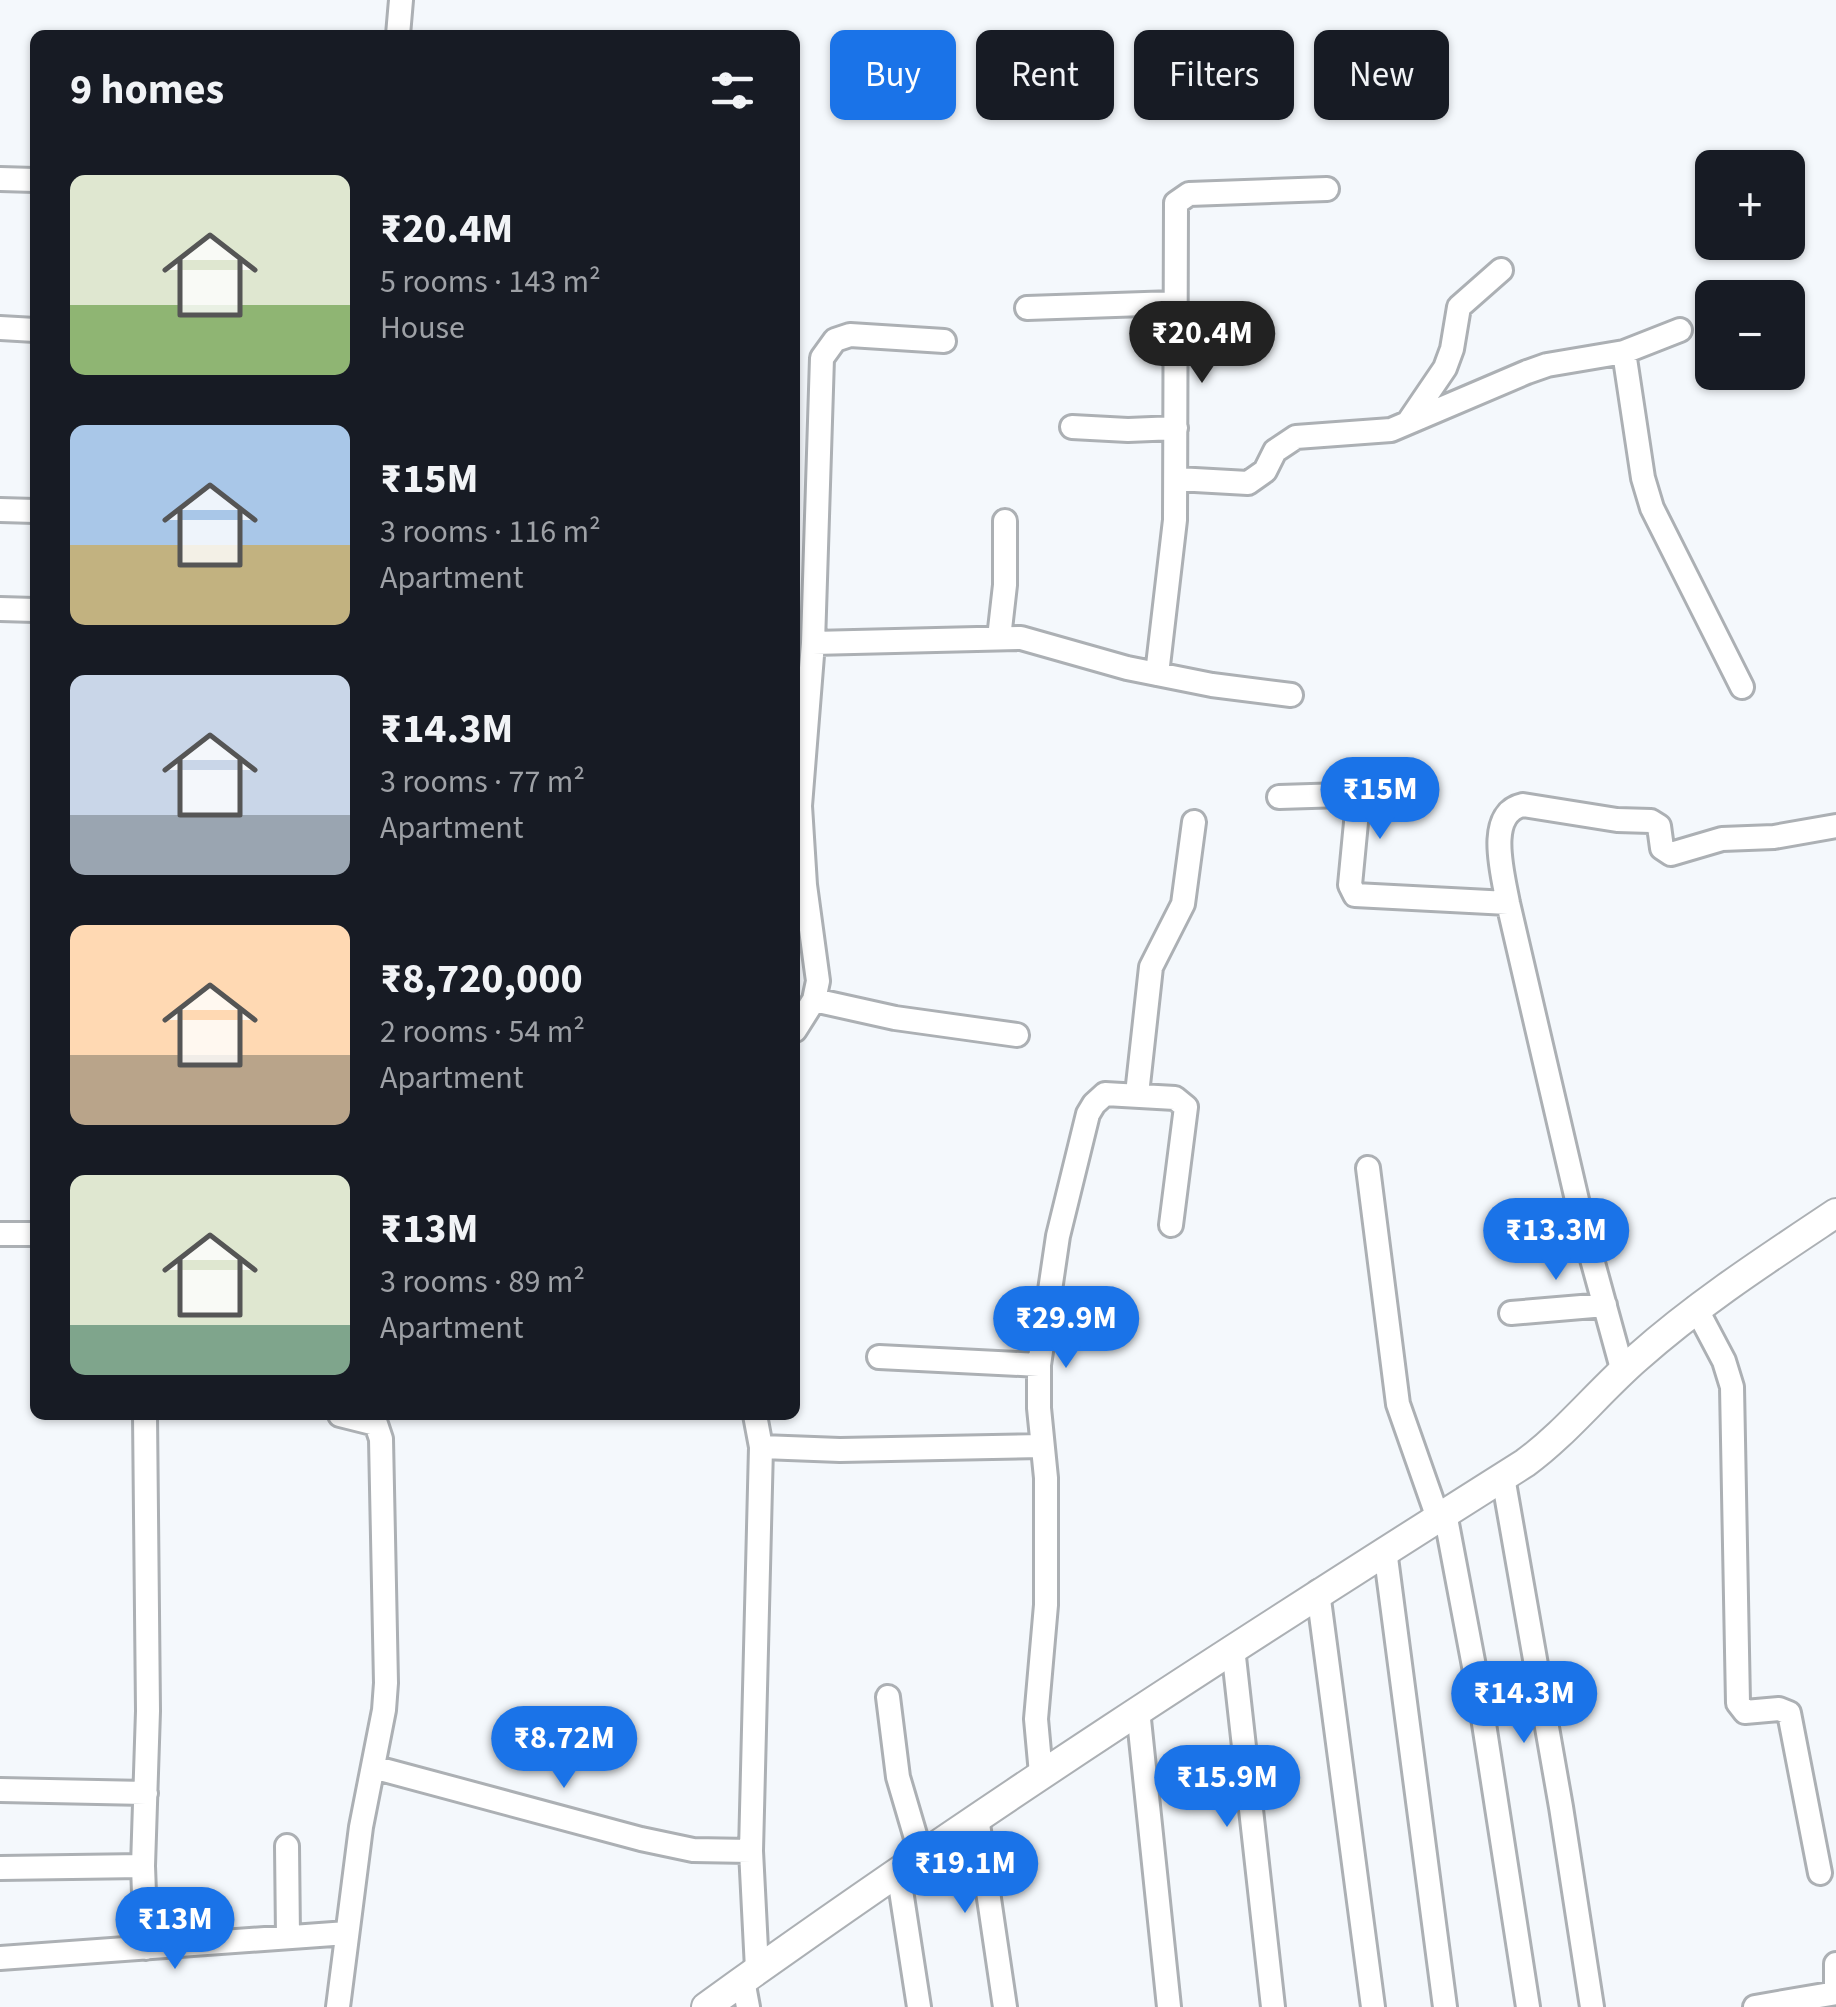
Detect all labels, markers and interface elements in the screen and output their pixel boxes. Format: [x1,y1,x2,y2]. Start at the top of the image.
chip: Buy [830,30,956,120]
chip: Rent [976,30,1114,120]
chip: Filters [1134,30,1294,120]
chip: New [1314,30,1449,120]
text: 9 homes [70,60,224,120]
icon: filters [705,63,760,118]
map controls [1695,150,1805,390]
button: + [1695,150,1805,260]
text: ₹20.4M [380,199,513,259]
icon: home [150,215,270,335]
text: 5 rooms · 143 m² [380,259,601,305]
button: − [1695,280,1805,390]
pin: ₹20.4M [1121,301,1283,386]
text: House [380,305,465,351]
text: ₹20.4M [1151,310,1253,356]
text: ₹15M [380,449,479,509]
icon: home [150,465,270,585]
text: 3 rooms · 116 m² [380,509,601,555]
text: Apartment [380,555,523,601]
text: ₹14.3M [380,699,513,759]
icon: home [150,715,270,835]
pin: ₹15M [1321,757,1439,842]
text: 3 rooms · 77 m² [380,759,585,805]
text: ₹15M [1342,766,1418,812]
text: Apartment [380,805,523,851]
text: ₹8,720,000 [380,949,583,1009]
icon: home [150,965,270,1085]
text: 2 rooms · 54 m² [380,1009,585,1055]
text: Apartment [380,1055,523,1101]
pin: ₹13.3M [1475,1198,1637,1283]
text: ₹13M [380,1199,479,1259]
text: ₹13.3M [1505,1207,1607,1253]
icon: home [150,1215,270,1335]
text: 3 rooms · 89 m² [380,1259,585,1305]
pin: ₹29.9M [985,1286,1147,1371]
text: ₹29.9M [1015,1295,1117,1341]
text: Apartment [380,1305,523,1351]
pin: ₹14.3M [1443,1661,1605,1746]
text: ₹14.3M [1473,1670,1575,1716]
pin: ₹8.72M [483,1706,645,1791]
text: ₹8.72M [513,1715,615,1761]
pin: ₹15.9M [1146,1745,1308,1830]
text: ₹15.9M [1176,1754,1278,1800]
pin: ₹19.1M [884,1831,1046,1916]
text: ₹19.1M [914,1840,1016,1886]
pin: ₹13M [116,1887,234,1972]
text: ₹13M [137,1896,213,1942]

